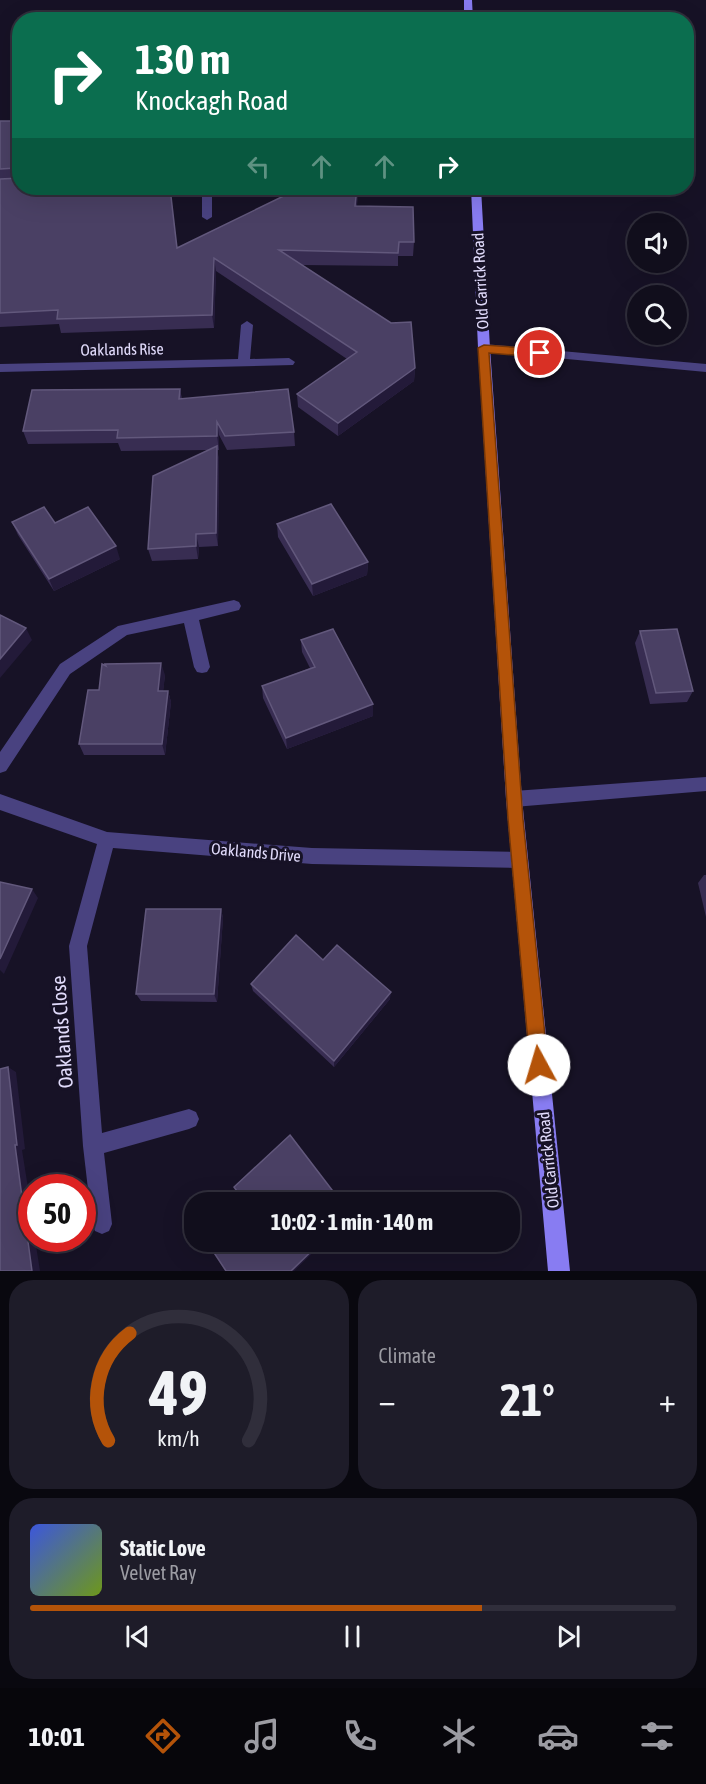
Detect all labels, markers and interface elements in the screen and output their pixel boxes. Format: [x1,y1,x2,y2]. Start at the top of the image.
text: 130 m [135,35,230,83]
icon: right [36,36,114,114]
text: Knockagh Road [135,85,288,116]
icon: left [242,150,275,183]
icon: ahead [305,150,338,183]
icon: ahead [368,150,401,183]
icon: right [431,150,464,183]
map controls [627,213,687,345]
button: sound [627,213,687,273]
street label: Old Carrick Road [468,232,492,330]
button: search [627,285,687,345]
pin [514,327,565,378]
icon: arrive [523,336,556,369]
street label: Oaklands Rise [80,339,164,359]
street label: Oaklands Drive [211,839,301,865]
street label: Oaklands Close [46,975,77,1089]
position arrow [507,1033,571,1097]
street label: Old Carrick Road [534,1111,562,1209]
speed limit sign: 50 [18,1174,96,1252]
text: 10:02 · 1 min · 140 m [271,1209,433,1235]
text: Climate [379,1344,436,1367]
text: 49 [148,1357,208,1428]
text: 21° [500,1374,555,1426]
text: − [379,1381,396,1419]
text: + [659,1381,676,1419]
text: km/h [157,1427,200,1452]
text: Static Love [120,1535,206,1561]
text: Velvet Ray [120,1561,197,1584]
icon: previous [121,1620,154,1653]
icon: pause [336,1620,369,1653]
icon: next [552,1620,585,1653]
icon: directions [142,1715,184,1757]
icon: music [241,1715,283,1757]
icon: phone [339,1715,381,1757]
icon: climate [438,1715,480,1757]
icon: car [537,1715,579,1757]
icon: filters [636,1715,678,1757]
text: 10:01 [28,1721,85,1752]

